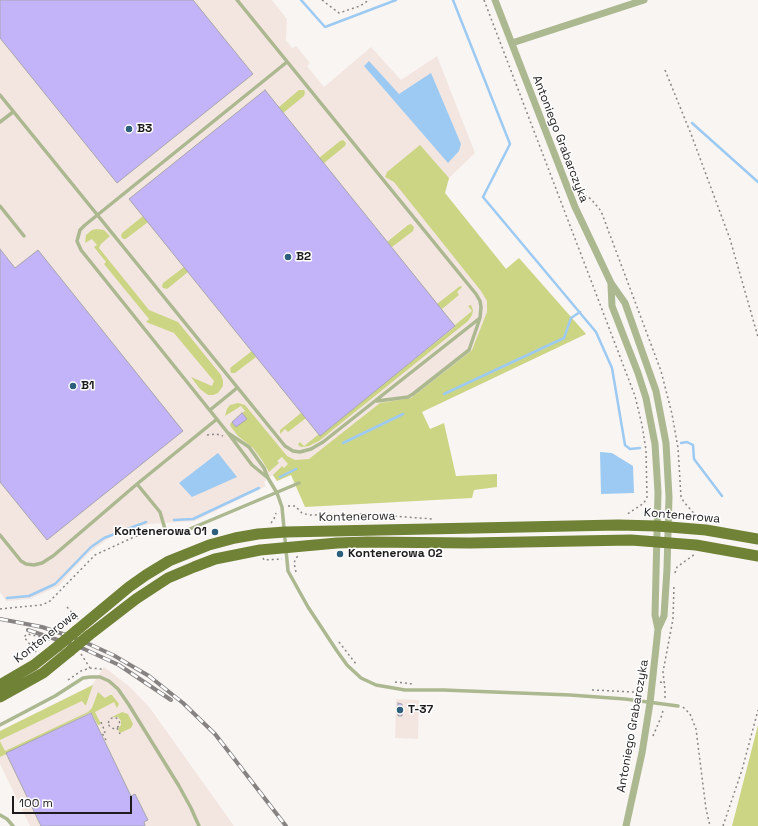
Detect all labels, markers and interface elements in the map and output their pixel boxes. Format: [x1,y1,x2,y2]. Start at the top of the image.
street label: Antoniego Grabarczyka [529,73,591,205]
place label: B3 [137,122,152,136]
marker: B3 [124,124,134,134]
place label: B2 [296,250,311,264]
marker: B2 [283,252,293,262]
place label: B1 [81,379,94,393]
marker: B1 [68,381,78,391]
street label: Kontenerowa [643,505,721,527]
street label: Kontenerowa [319,509,395,525]
place label: Kontenerowa 01 [114,525,207,539]
marker: Kontenerowa 01 [210,527,220,537]
place label: Kontenerowa 02 [348,547,443,561]
marker: Kontenerowa 02 [335,549,345,559]
street label: Kontenerowa [11,608,81,666]
street label: Antoniego Grabarczyka [614,658,652,794]
place label: T-37 [408,703,433,717]
marker: T-37 [395,705,405,715]
scale bar [14,788,134,814]
text: 100 m [19,795,53,811]

